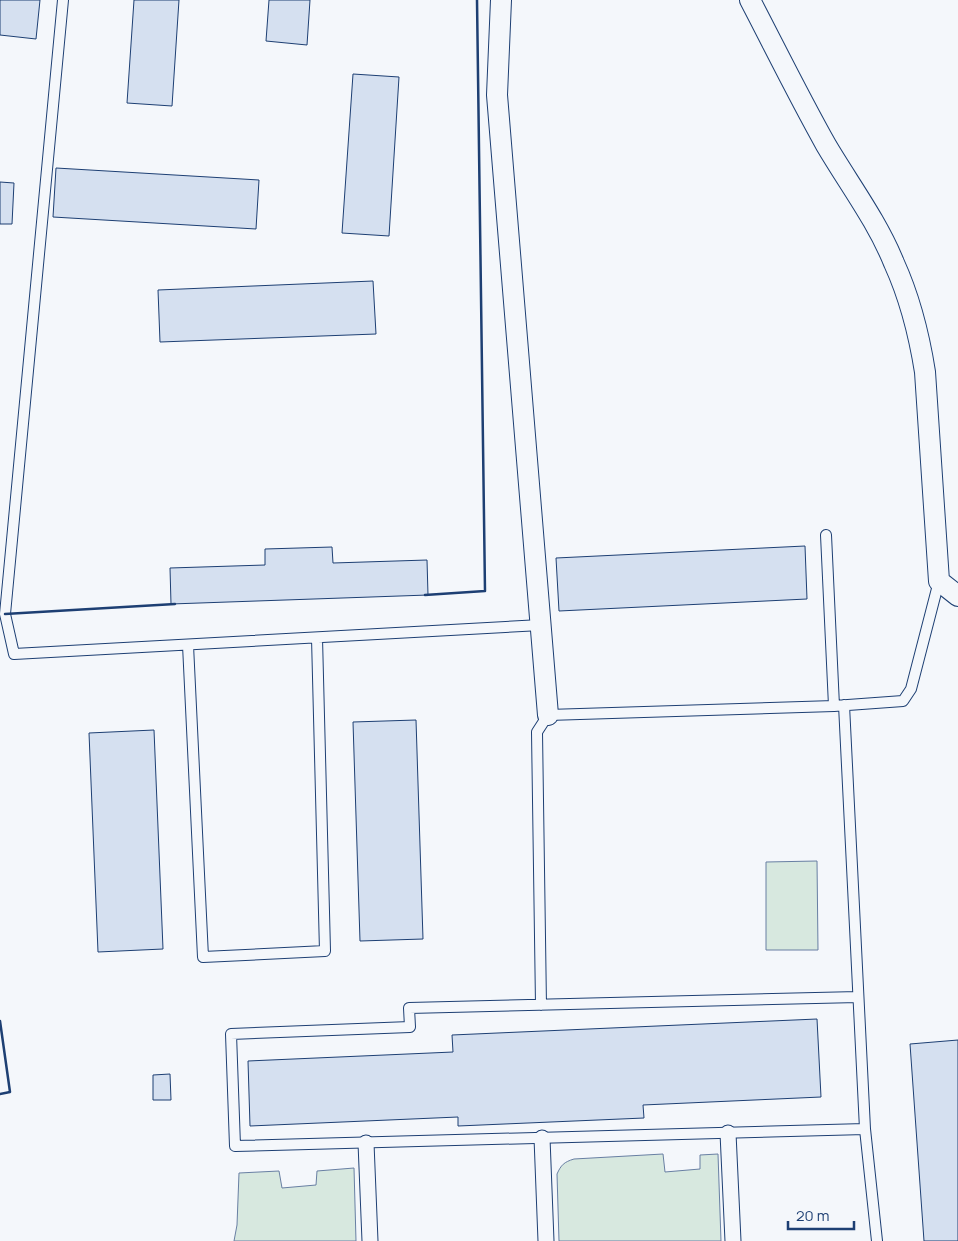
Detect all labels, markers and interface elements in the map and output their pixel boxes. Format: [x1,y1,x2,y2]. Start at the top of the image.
scale bar [788,1198,854,1230]
text: 20 m [796,1205,829,1226]

